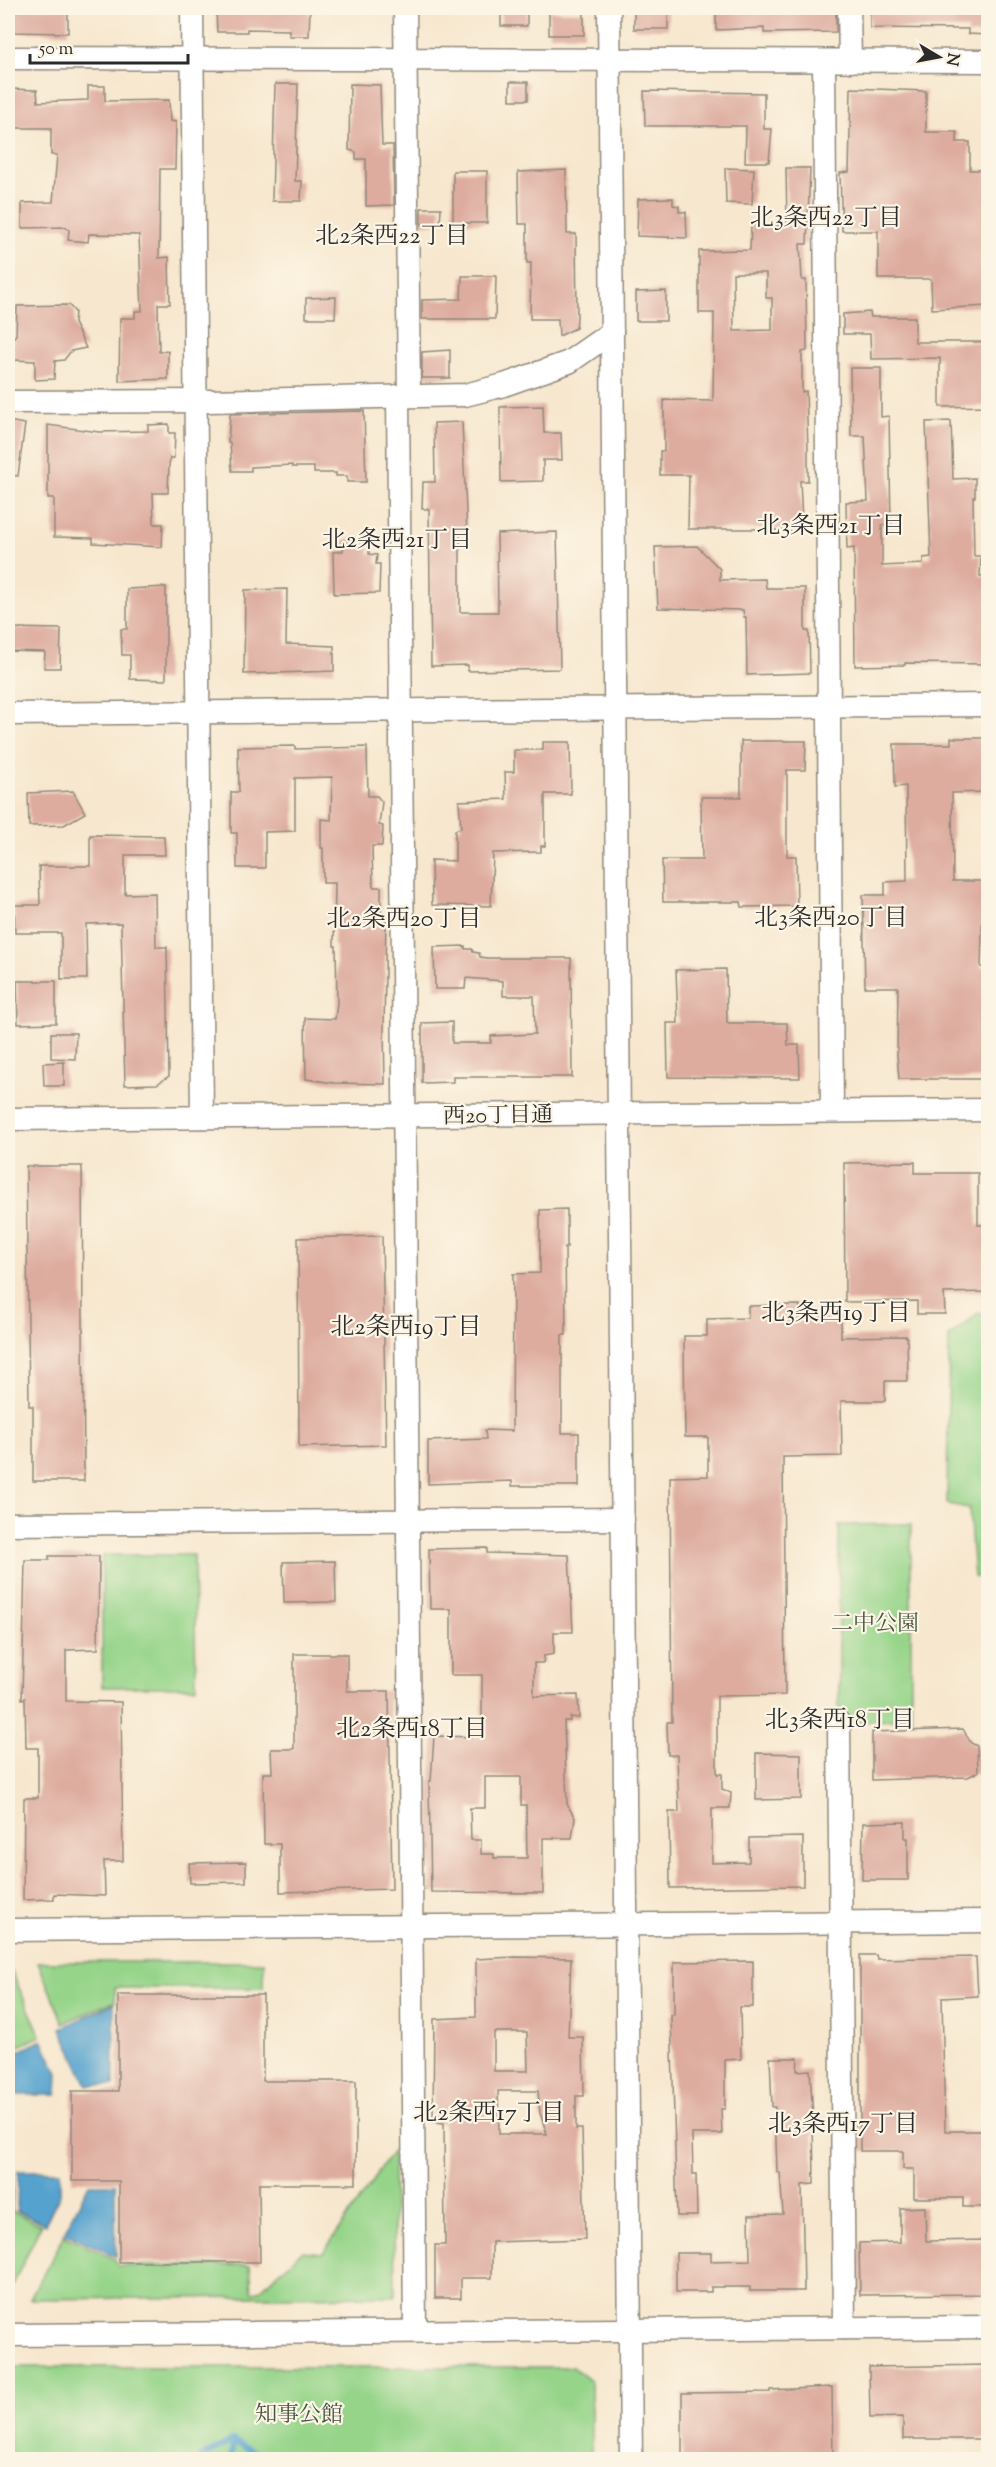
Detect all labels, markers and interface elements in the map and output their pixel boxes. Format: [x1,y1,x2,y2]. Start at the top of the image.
scale bar [30,27,188,65]
north arrow [909,27,969,87]
text: 50 m [38,37,74,63]
text: N [939,51,964,68]
district label: 北3条西22丁目 [750,202,902,236]
district label: 北2条西22丁目 [315,220,469,254]
district label: 北3条西21丁目 [756,510,906,544]
district label: 北2条西21丁目 [322,524,472,558]
district label: 北3条西20丁目 [754,902,908,936]
district label: 北2条西20丁目 [326,903,482,937]
street label: 西20丁目通 [443,1100,553,1134]
district label: 北3条西19丁目 [761,1297,911,1331]
district label: 北2条西19丁目 [331,1311,481,1345]
park label: 二中公園 [831,1609,919,1641]
district label: 北3条西18丁目 [765,1704,915,1738]
district label: 北2条西18丁目 [336,1713,488,1747]
district label: 北2条西17丁目 [413,2097,565,2131]
district label: 北3条西17丁目 [768,2108,918,2142]
park label: 知事公館 [255,2400,343,2432]

